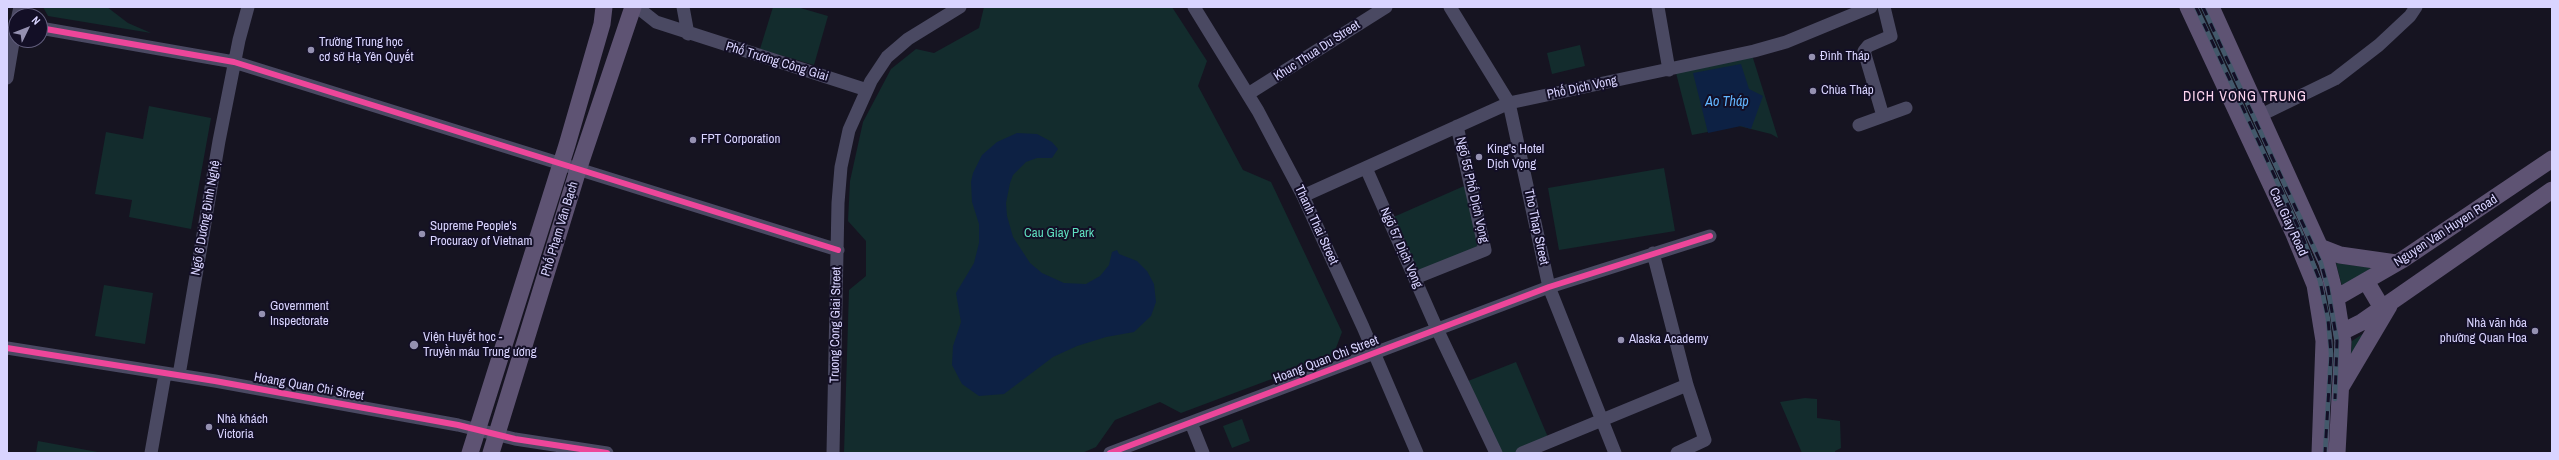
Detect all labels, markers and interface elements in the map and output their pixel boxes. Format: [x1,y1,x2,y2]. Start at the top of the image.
north arrow [8,8,48,48]
text: N [29,13,43,28]
street label: Khuc Thua Du Street [1271,17,1363,85]
place label: Trường Trung học cơ sở Hạ Yên Quyết [319,35,413,66]
street label: Phố Trương Công Giai [724,39,830,85]
marker: Trường Trung học cơ sở Hạ Yên Quyết [306,45,316,55]
place label: Đình Tháp [1820,49,1870,65]
marker: Đình Tháp [1807,52,1817,62]
street label: Phố Dịch Vọng [1546,73,1618,103]
place label: Chùa Tháp [1821,83,1874,99]
marker: Chùa Tháp [1808,86,1818,96]
district label: DICH VONG TRUNG [2183,89,2307,105]
water label: Ao Tháp [1705,94,1749,110]
place label: FPT Corporation [701,132,780,148]
marker: FPT Corporation [688,135,698,145]
street label: Ngõ 55 Phố Dịch Vọng [1452,135,1492,245]
place label: King's Hotel Dịch Vọng [1487,142,1544,173]
marker: King's Hotel Dịch Vọng [1474,152,1484,162]
street label: Ngõ 6 Dương Đình Nghệ [188,159,224,277]
street label: Phố Phạm Văn Bạch [538,180,582,278]
street label: Thanh Thai Street [1291,183,1341,267]
street label: Cau Giay Road [2265,185,2311,259]
street label: Tho Thap Street [1520,188,1552,266]
street label: Nguyen Van Huyen Road [2391,192,2501,270]
street label: Ngõ 57 Dịch Vọng [1376,205,1426,291]
place label: Supreme People's Procuracy of Vietnam [430,219,532,250]
park label: Cau Giay Park [1024,226,1094,242]
marker: Supreme People's Procuracy of Vietnam [417,229,427,239]
street label: Truong Cong Giai Street [827,267,845,383]
place label: Government Inspectorate [270,299,329,330]
marker: Government Inspectorate [257,309,267,319]
place label: Nhà văn hóa phường Quan Hoa [2440,316,2527,347]
marker: Nhà văn hóa phường Quan Hoa [2530,326,2540,336]
place label: Viện Huyết học - Truyền máu Trung ương [423,330,537,361]
place label: Alaska Academy [1629,332,1708,348]
street label: Hoang Quan Chi Street [1271,333,1381,387]
marker: Alaska Academy [1616,335,1626,345]
marker: Viện Huyết học - Truyền máu Trung ương [408,339,420,351]
street label: Hoang Quan Chi Street [253,370,365,404]
place label: Nhà khách Victoria [217,412,268,443]
marker: Nhà khách Victoria [204,422,214,432]

